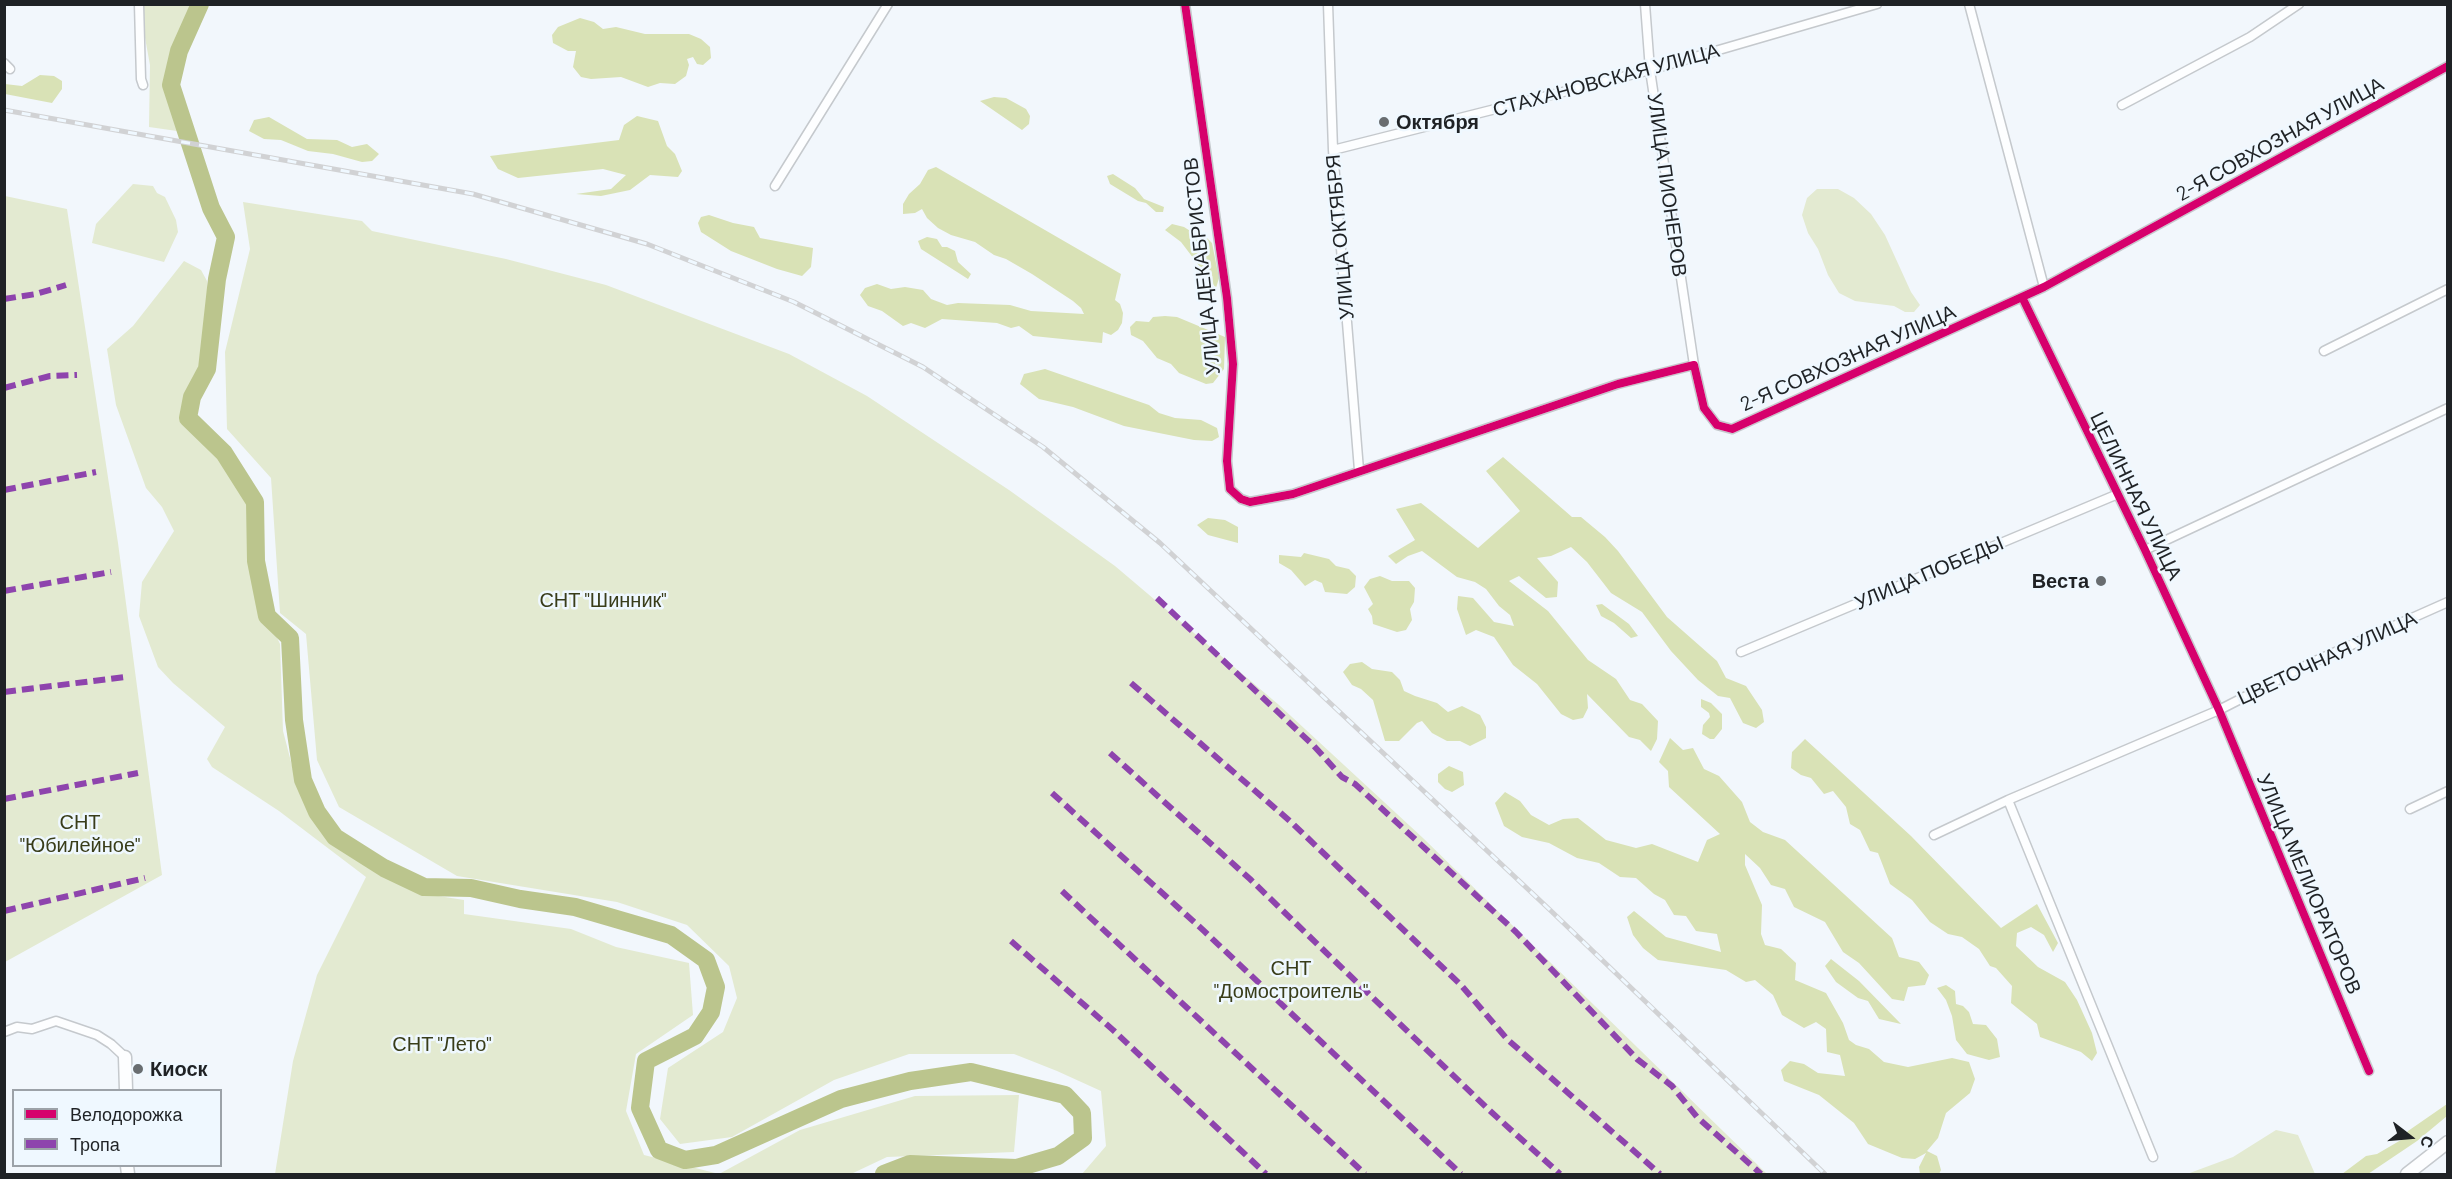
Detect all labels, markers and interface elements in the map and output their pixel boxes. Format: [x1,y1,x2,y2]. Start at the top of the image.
street label: СТАХАНОВСКАЯ УЛИЦА [1490,38,1722,122]
street label: 2-Я СОВХОЗНАЯ УЛИЦА [2172,72,2388,206]
street label: УЛИЦА ПИОНЕРОВ [1642,91,1692,279]
place label: Октября [1396,110,1479,134]
marker: Октября [1377,115,1391,129]
street label: УЛИЦА ОКТЯБРЯ [1321,153,1359,321]
street label: УЛИЦА ДЕКАБРИСТОВ [1179,156,1225,376]
street label: 2-Я СОВХОЗНАЯ УЛИЦА [1737,300,1959,416]
street label: ЦЕЛИННАЯ УЛИЦА [2085,408,2187,584]
street label: УЛИЦА ПОБЕДЫ [1851,531,2007,615]
place label: Веста [2032,569,2089,593]
marker: Веста [2094,574,2108,588]
park label: СНТ "Шинник" [539,588,667,612]
street label: ЦВЕТОЧНАЯ УЛИЦА [2233,606,2421,710]
street label: УЛИЦА МЕЛИОРАТОРОВ [2252,770,2366,998]
park label: СНТ "Юбилейное" [20,810,140,857]
park label: СНТ "Домостроитель" [1214,956,1368,1003]
park label: СНТ "Лето" [392,1032,492,1056]
place label: Киоск [150,1057,208,1081]
marker: Киоск [131,1062,145,1076]
legend [12,1089,222,1167]
text: Велодорожка [70,1103,182,1125]
north arrow [2380,1107,2440,1167]
text: Тропа [70,1133,120,1155]
text: С [2417,1134,2439,1150]

